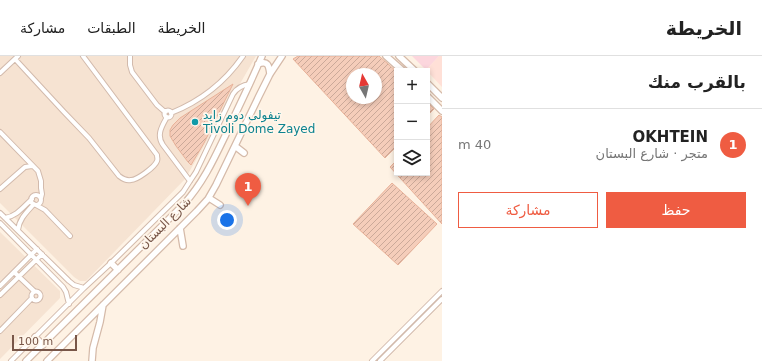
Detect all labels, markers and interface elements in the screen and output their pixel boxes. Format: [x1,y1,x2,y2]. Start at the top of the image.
text: الخريطة [666,17,742,39]
text: مشاركة [20,20,65,36]
text: الطبقات [87,20,136,36]
text: الخريطة [158,20,205,36]
north arrow [346,68,382,104]
map controls [394,68,430,176]
button: + [394,68,430,104]
text: بالقرب منك [648,72,746,92]
button: − [394,104,430,140]
place label: تيفولى دوم زايد Tivoli Dome Zayed [202,108,315,136]
marker: تيفولى دوم زايد Tivoli Dome Zayed [190,117,200,127]
text: OKHTEIN [632,128,708,146]
text: 40 m [458,137,491,152]
text: 1 [728,137,738,152]
button: layers [394,140,430,176]
text: متجر · شارع البستان [596,146,708,161]
pin: 1 [235,173,261,206]
button: مشاركة [458,192,598,228]
button: حفظ [606,192,746,228]
street label: شارع البستان [136,194,195,253]
your location [217,210,237,230]
scale bar [12,333,77,352]
text: 100 m [18,335,53,348]

